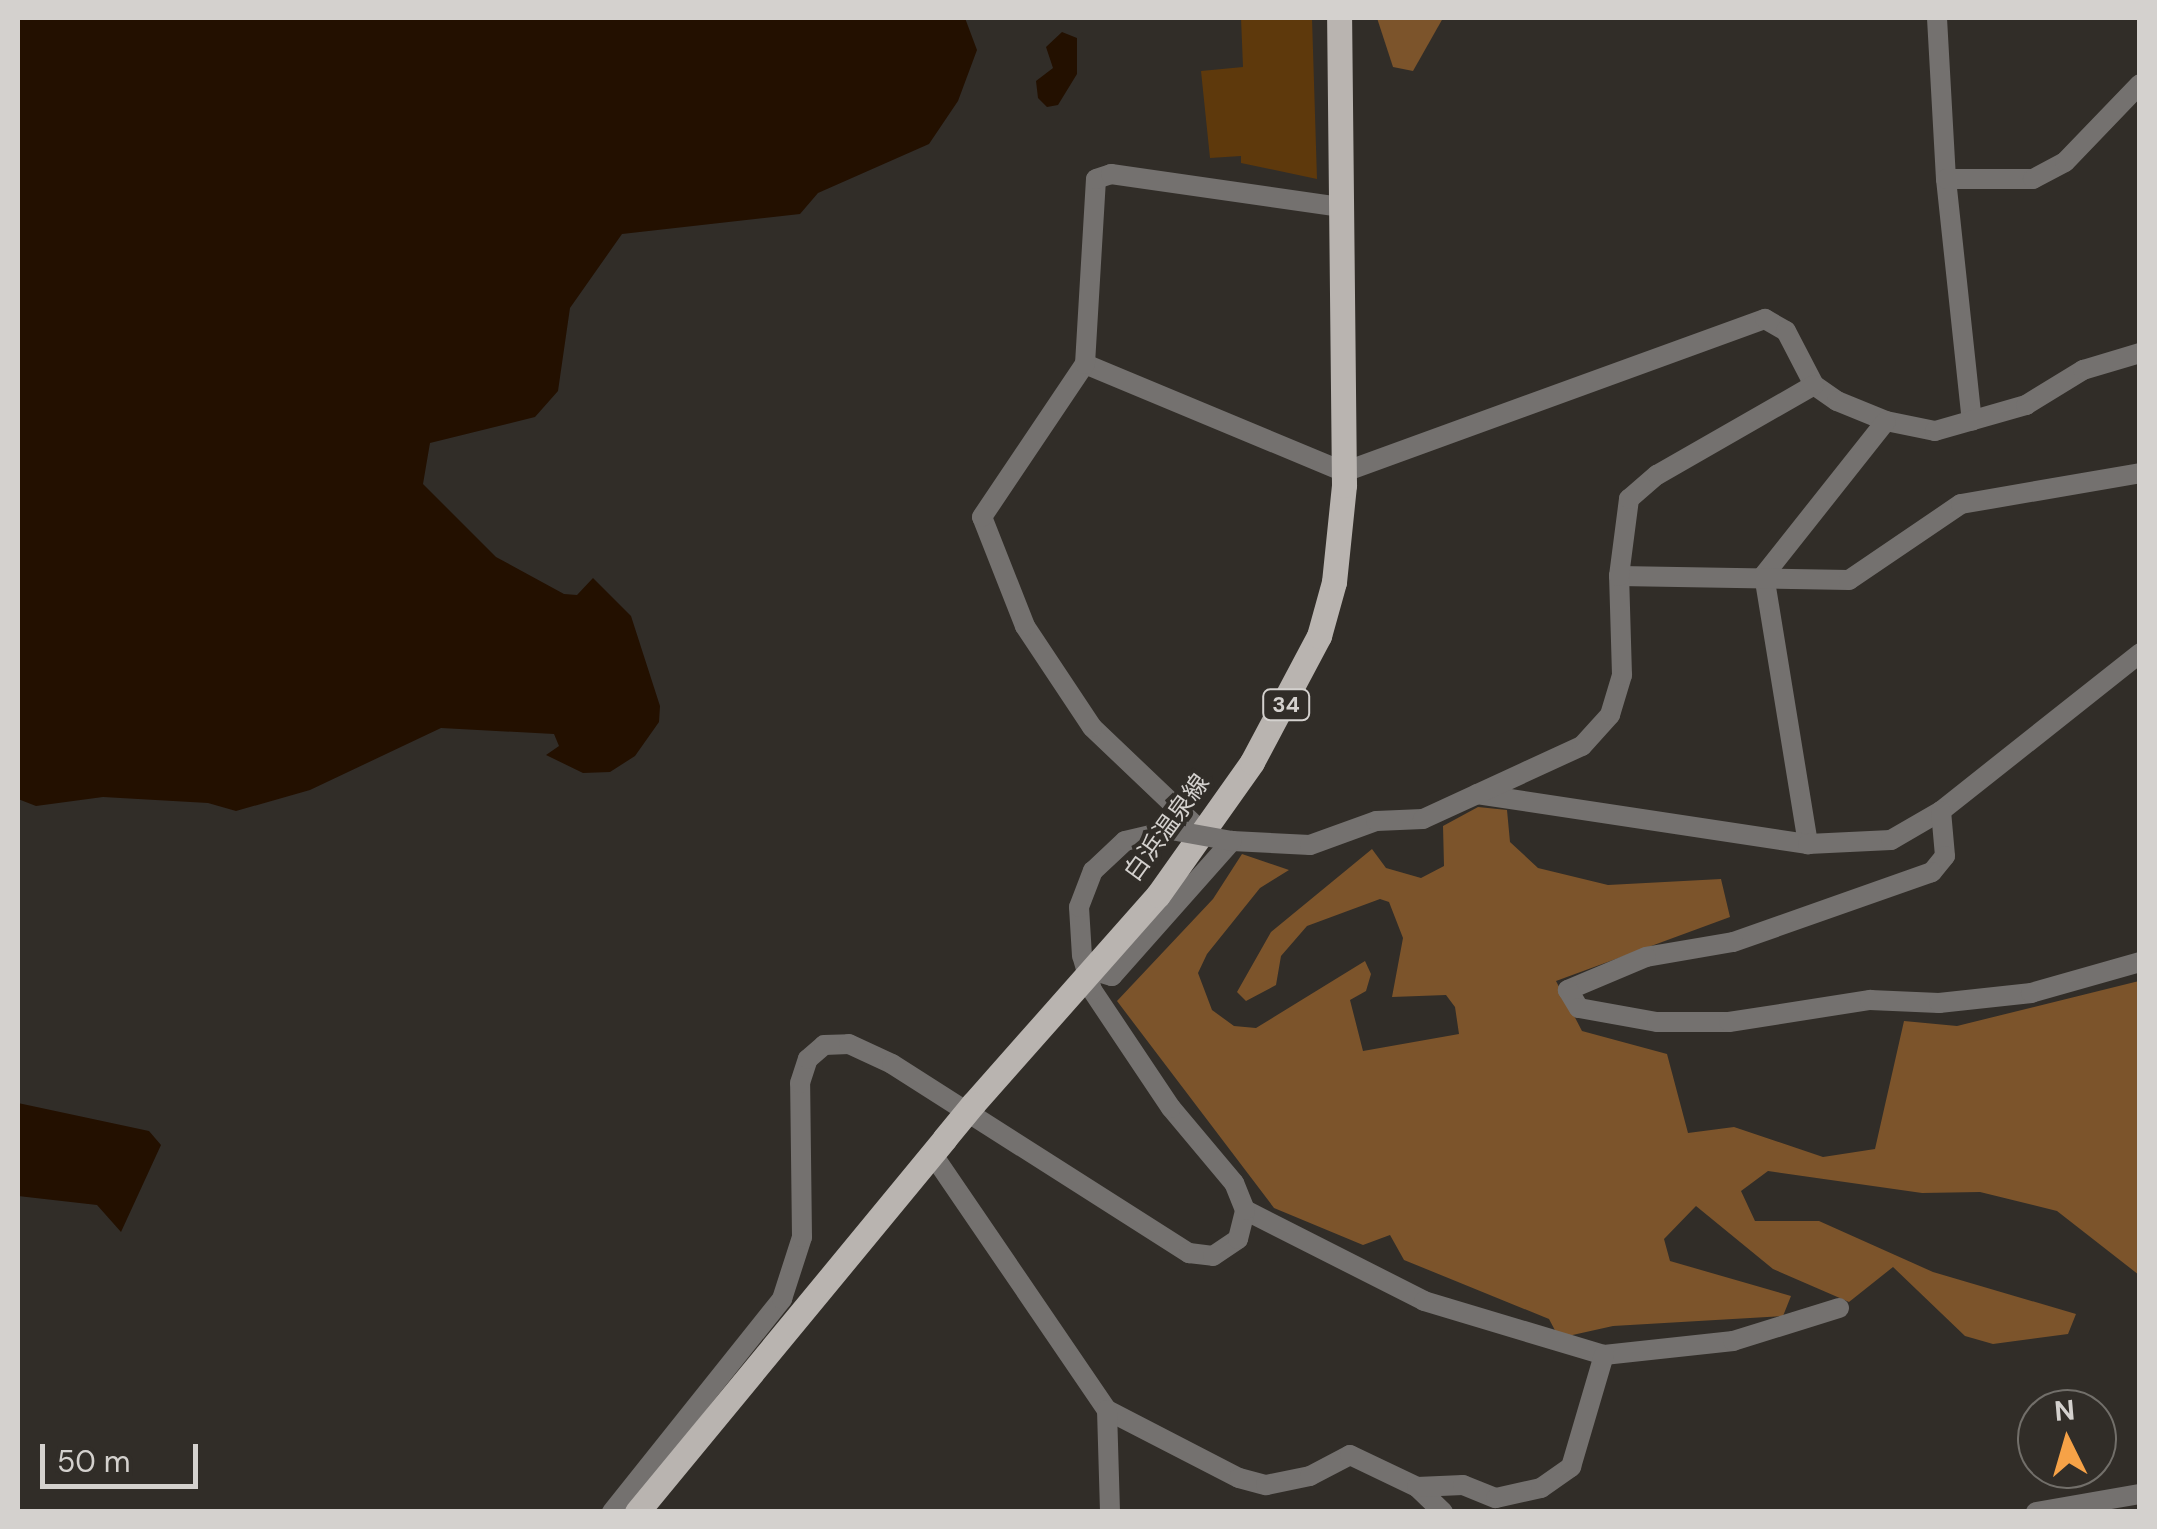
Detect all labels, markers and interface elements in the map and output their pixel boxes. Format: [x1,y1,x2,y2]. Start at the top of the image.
road number: 34 [1261,688,1311,722]
street label: 白浜温泉線 [1118,769,1216,887]
north arrow [2017,1389,2117,1489]
text: N [2053,1391,2076,1430]
scale bar [45,1424,202,1486]
text: 50 m [57,1442,131,1481]

